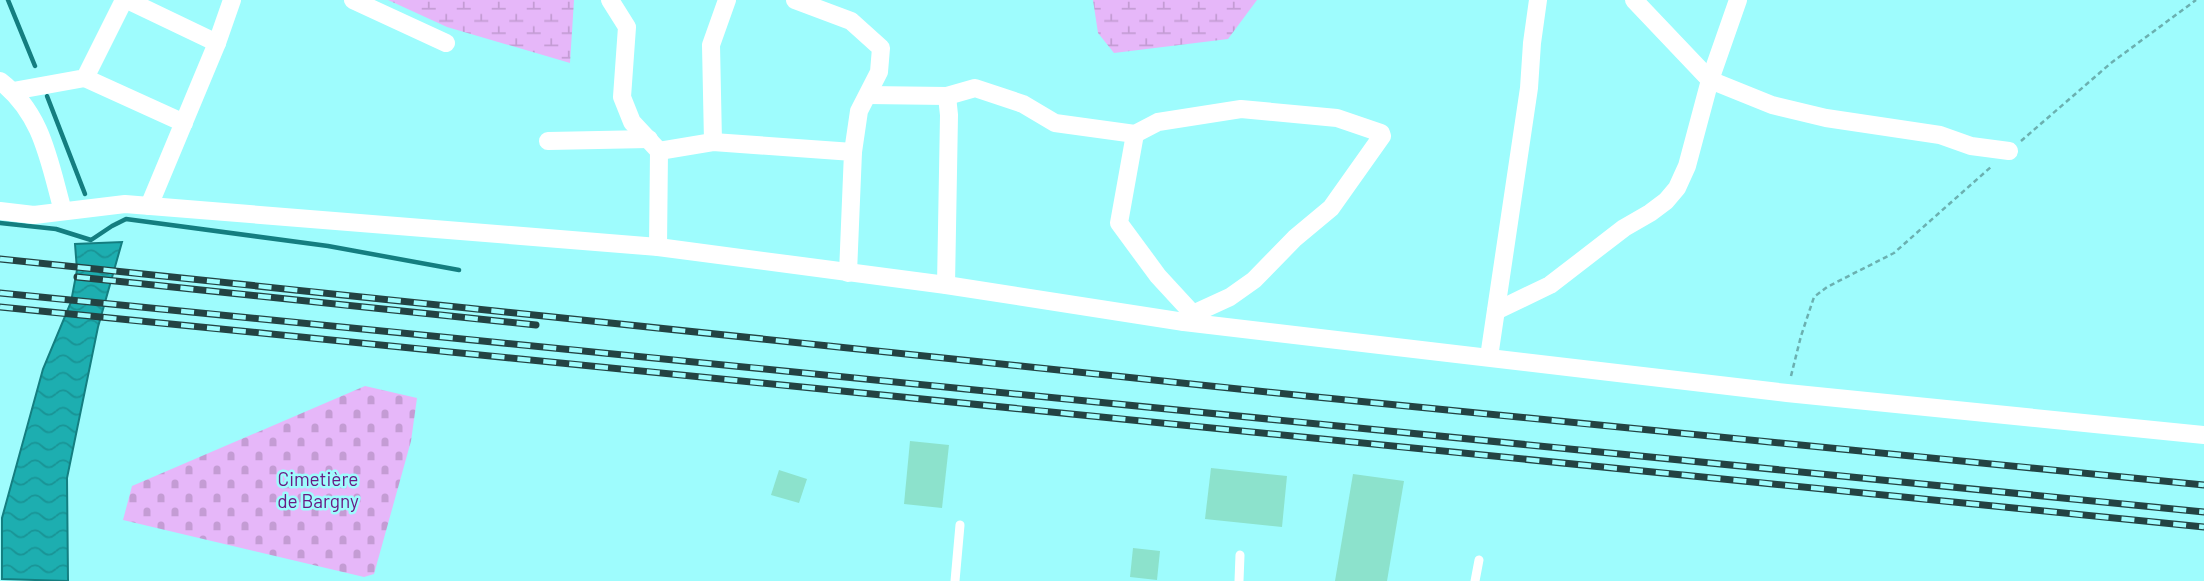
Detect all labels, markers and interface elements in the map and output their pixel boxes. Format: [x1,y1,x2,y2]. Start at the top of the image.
park label: Cimetière de Bargny [277,467,359,512]

